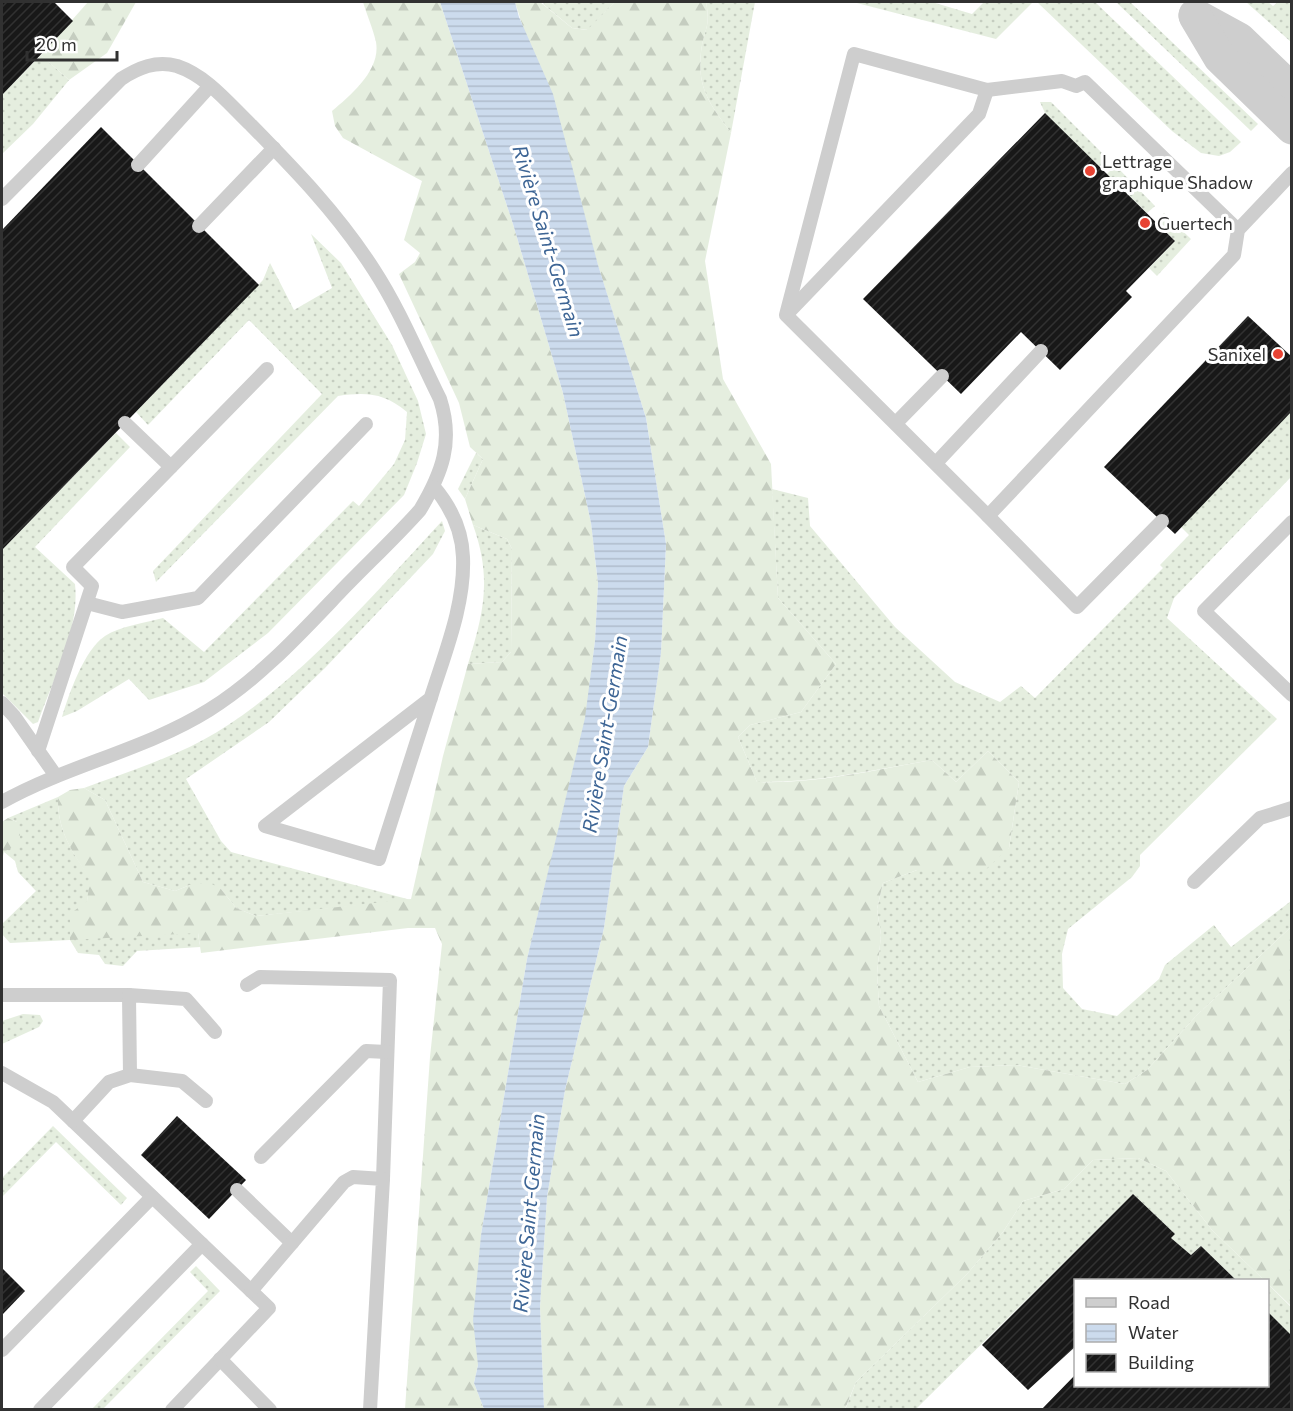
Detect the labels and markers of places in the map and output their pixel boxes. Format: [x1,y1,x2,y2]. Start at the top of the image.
place label: Lettrage graphique Shadow [1102,150,1253,193]
marker: Lettrage graphique Shadow [1083,164,1097,178]
place label: Guertech [1157,212,1233,234]
marker: Guertech [1138,216,1152,230]
place label: Sanixel [1208,343,1266,365]
marker: Sanixel [1271,347,1285,361]

